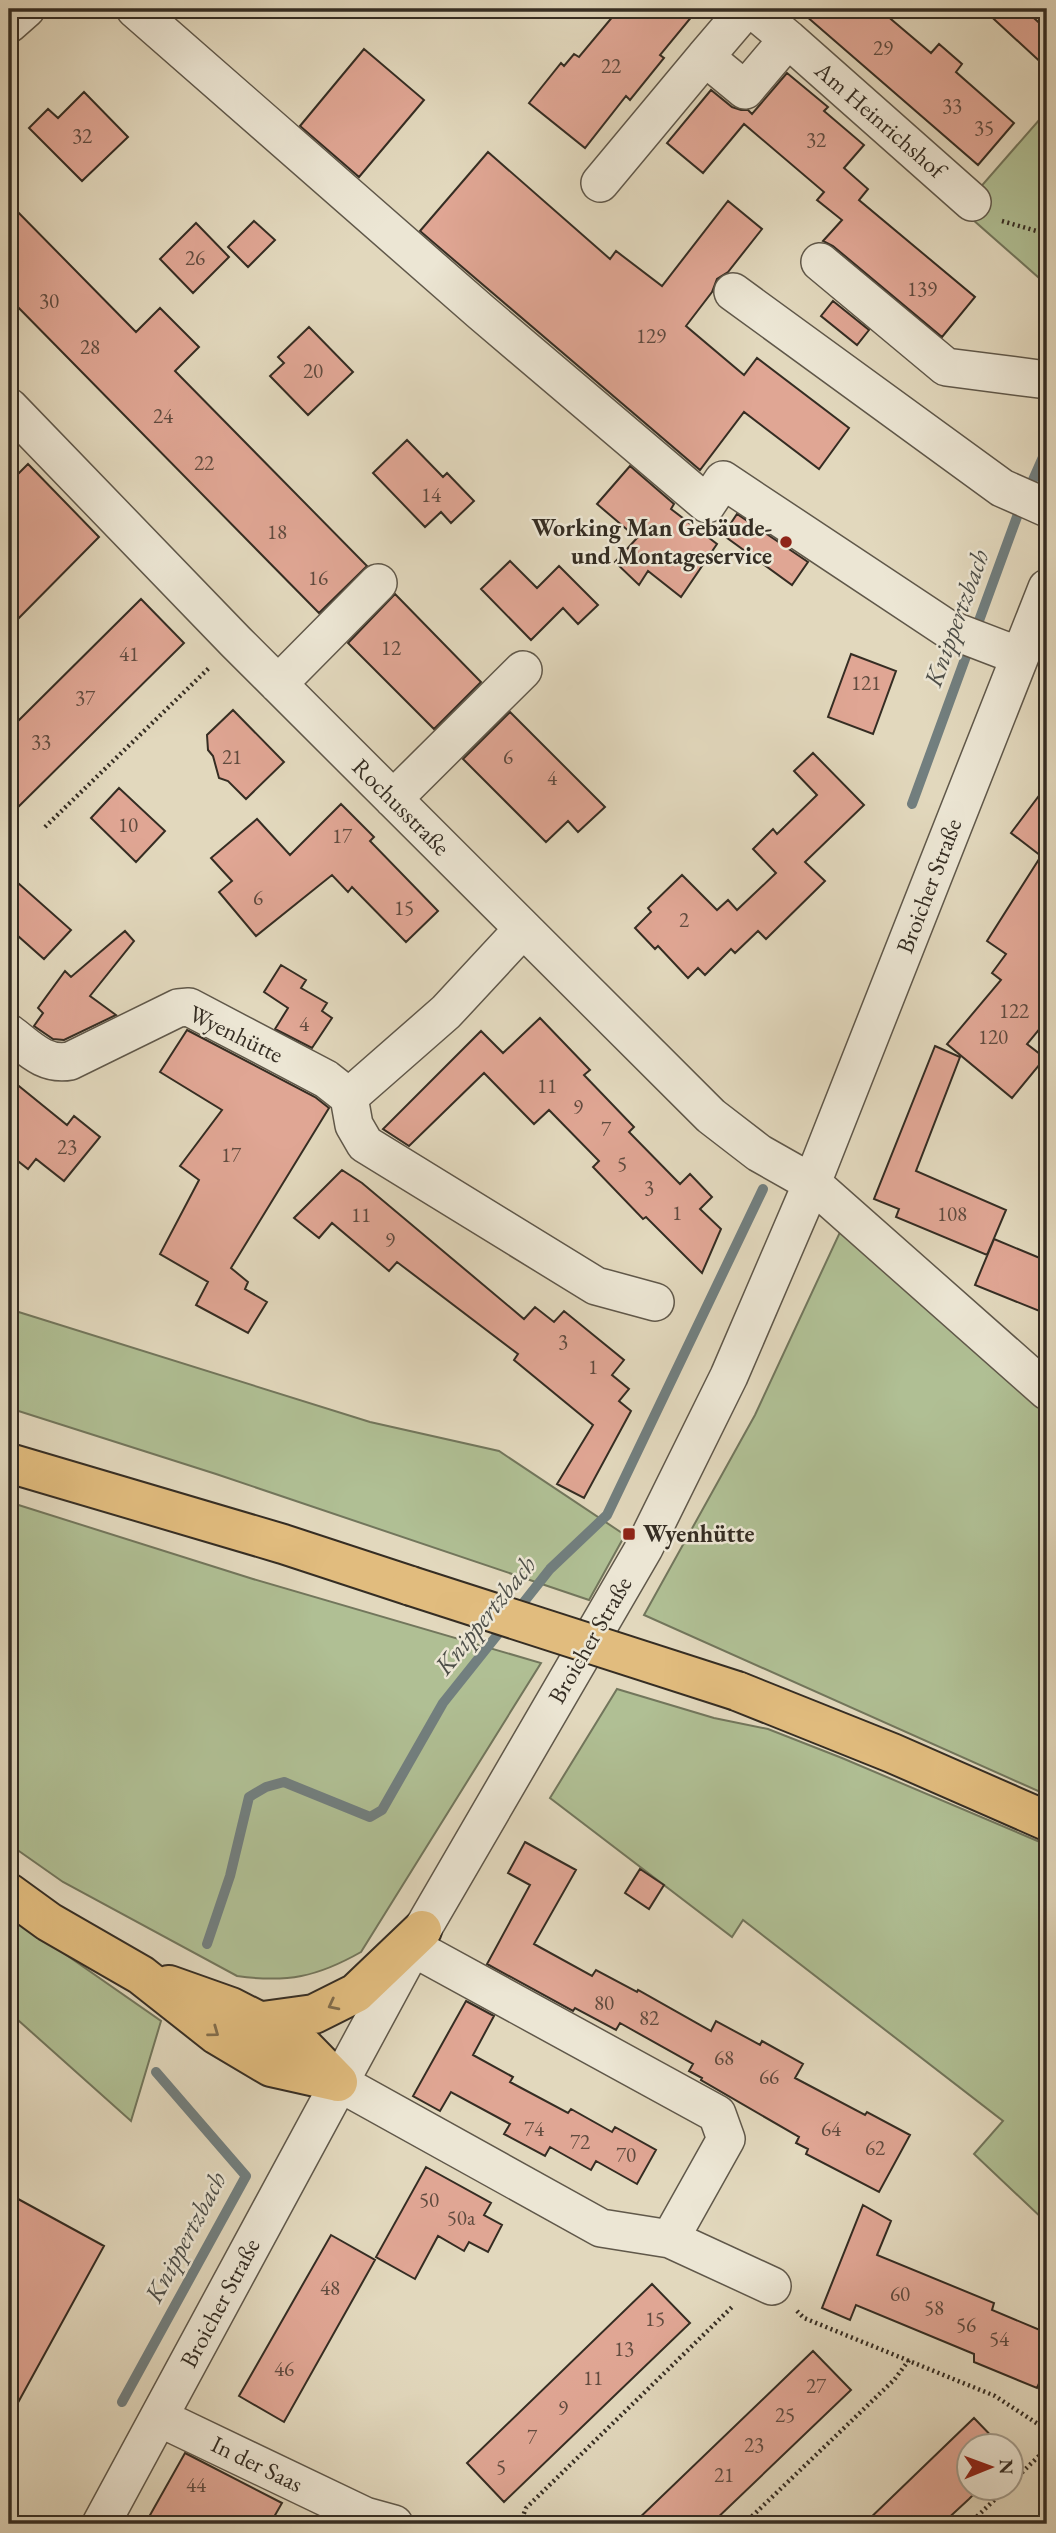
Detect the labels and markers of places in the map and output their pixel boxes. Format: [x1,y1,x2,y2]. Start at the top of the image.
place label: Working Man Gebäude- und Montageservice [531,512,772,572]
marker: Working Man Gebäude- und Montageservice [778,534,794,550]
place label: Wyenhütte [643,1518,754,1550]
marker: Wyenhütte [621,1526,637,1542]

